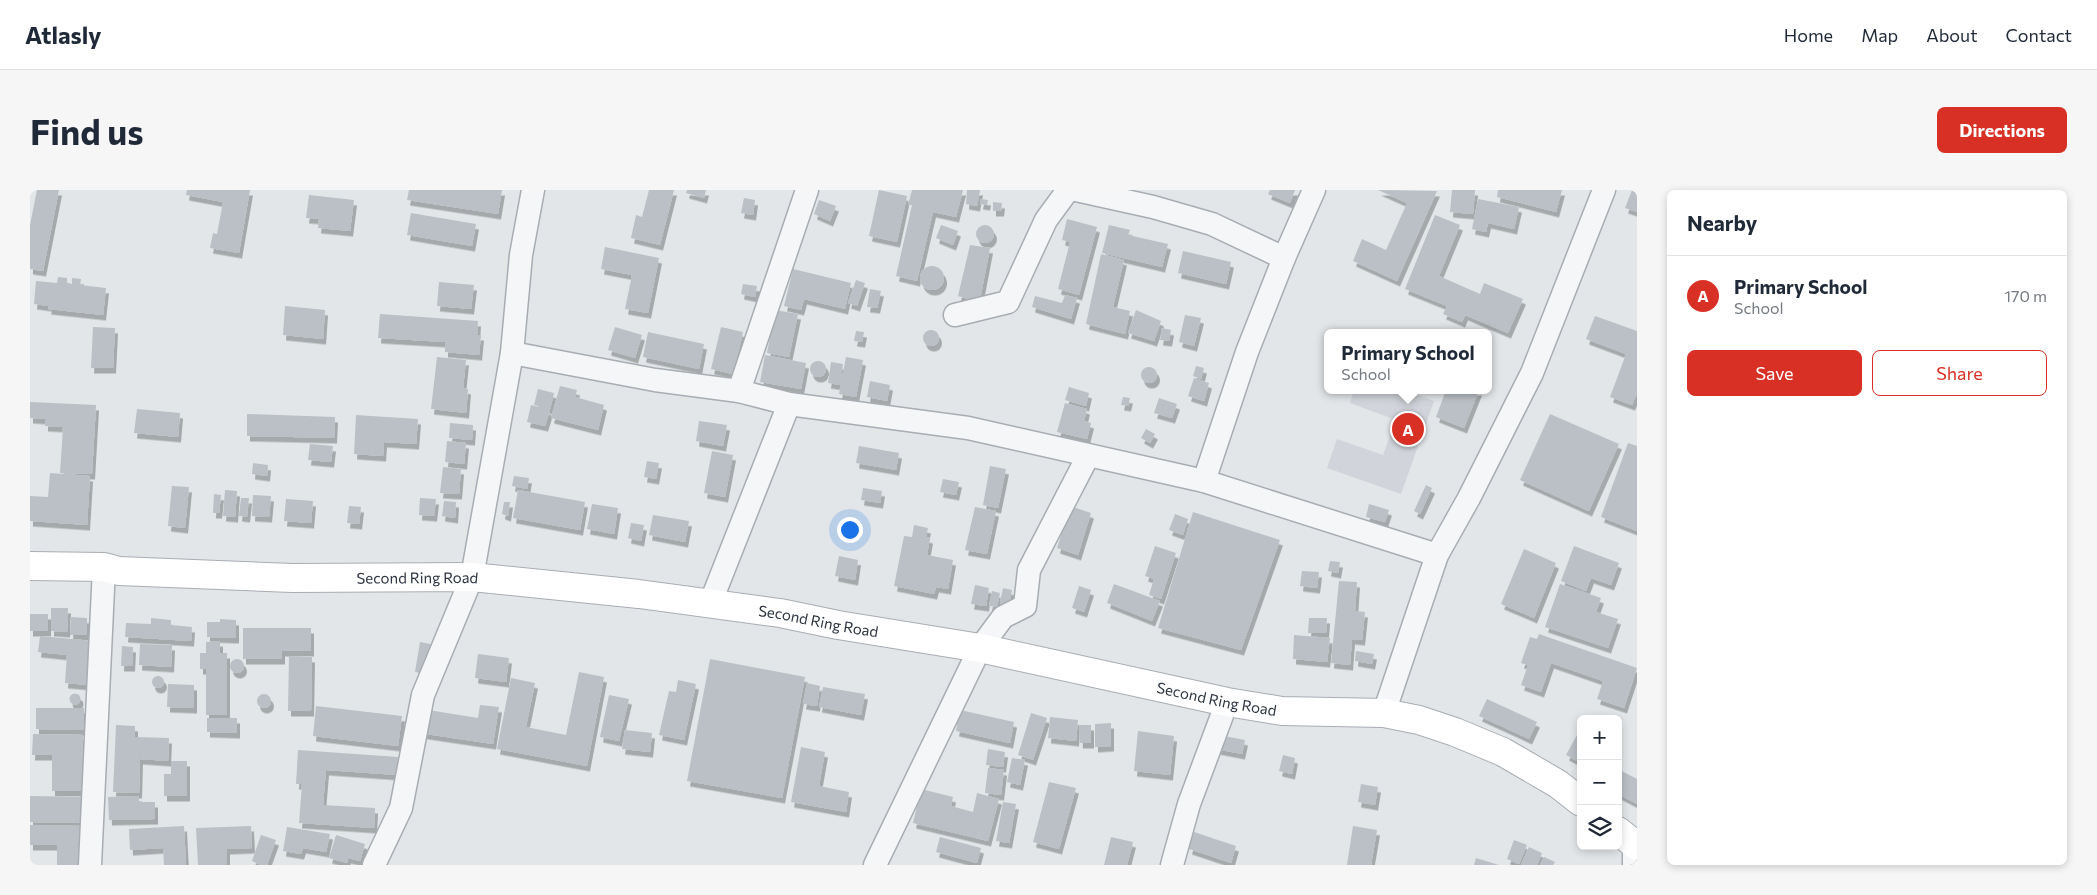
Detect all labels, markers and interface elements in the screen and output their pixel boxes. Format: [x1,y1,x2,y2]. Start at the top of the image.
text: Atlasly [25,20,102,49]
text: Home [1784,24,1833,46]
text: Map [1861,24,1898,46]
text: About [1926,24,1978,46]
text: Contact [2006,24,2072,46]
button: Directions [1937,107,2067,153]
text: Find us [30,109,144,152]
text: Nearby [1687,210,1757,235]
text: Primary School [1734,275,1867,298]
text: A [1697,286,1709,305]
text: 170 m [2004,286,2047,305]
text: School [1734,298,1784,317]
popup [1324,329,1492,394]
text: Primary School [1341,341,1475,364]
button: Save [1687,350,1862,396]
button: Share [1872,350,2047,396]
text: School [1341,364,1391,383]
pin: A [1392,410,1424,448]
your location [837,517,863,543]
street label: Second Ring Road [356,568,479,587]
street label: Second Ring Road [757,601,880,640]
street label: Second Ring Road [1155,678,1278,719]
map controls [1577,715,1622,850]
button: + [1577,715,1622,760]
button: − [1577,760,1622,805]
button: layers [1577,805,1622,850]

